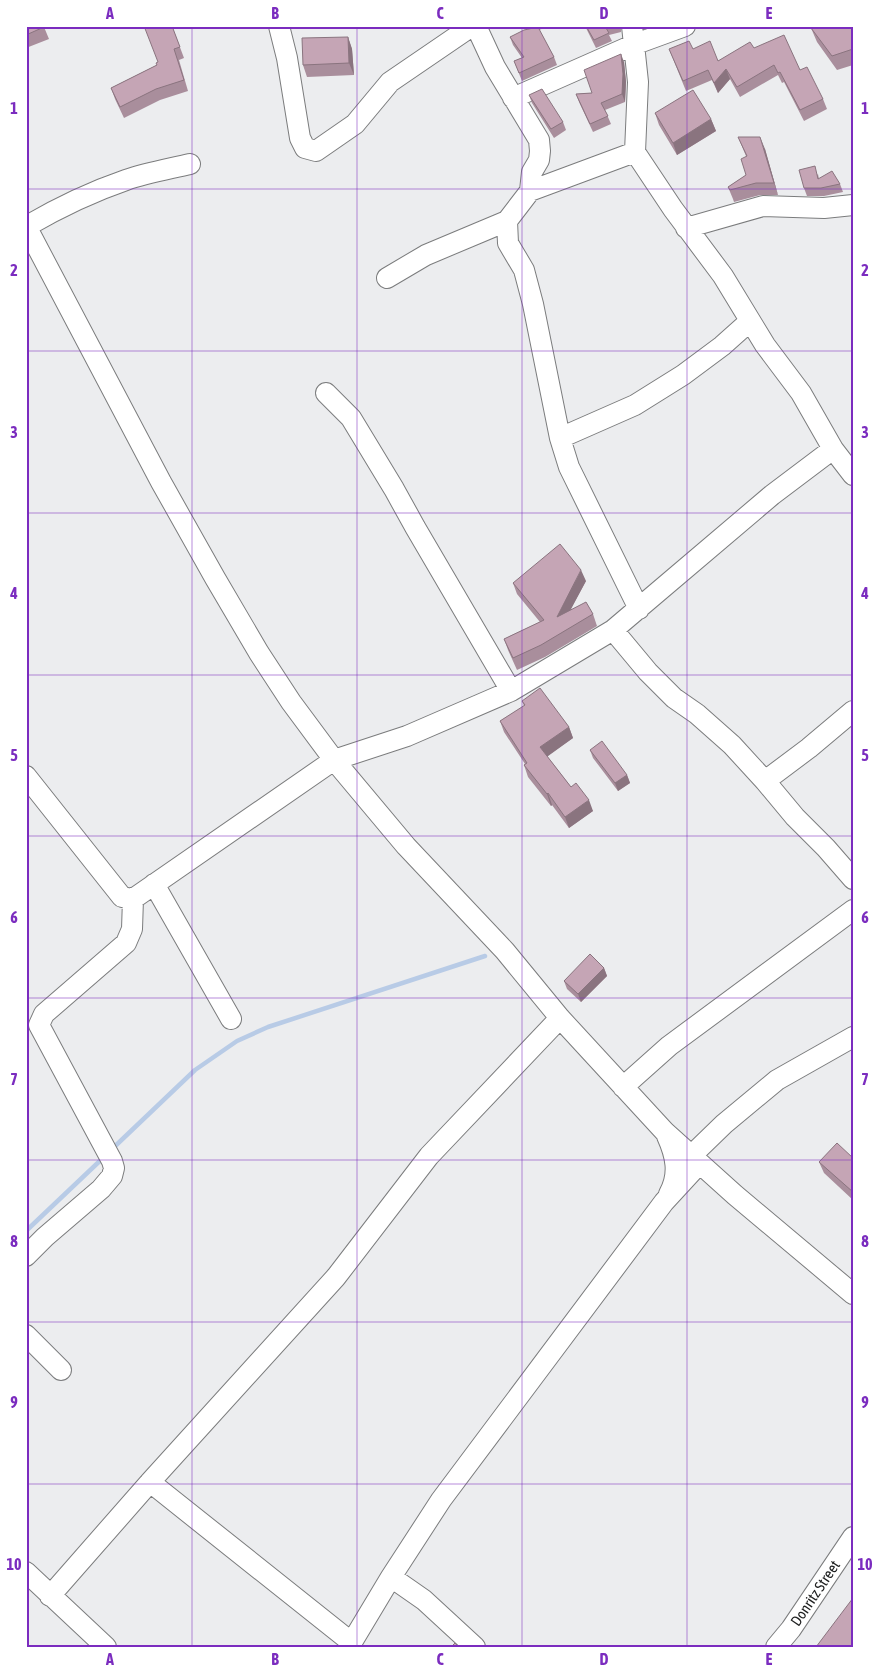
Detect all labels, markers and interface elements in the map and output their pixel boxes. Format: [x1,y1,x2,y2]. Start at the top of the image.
text: A [105,4,114,22]
text: B [271,4,279,22]
text: C [436,4,444,22]
text: D [600,4,609,22]
text: E [766,4,773,22]
text: 1 [10,99,18,117]
text: 1 [861,99,869,117]
text: 2 [10,261,18,279]
text: 2 [861,261,869,279]
text: 3 [10,423,18,441]
text: 3 [861,423,869,441]
text: 4 [9,584,18,602]
text: 4 [860,584,869,602]
text: 5 [10,746,18,764]
text: 5 [861,746,869,764]
text: 6 [10,908,18,926]
text: 6 [861,908,869,926]
text: 7 [10,1070,18,1088]
text: 7 [861,1070,869,1088]
text: 8 [10,1232,18,1250]
text: 8 [861,1232,869,1250]
text: 9 [10,1393,18,1411]
text: 9 [861,1393,869,1411]
text: 10 [6,1555,22,1573]
text: 10 [857,1555,873,1573]
street label: Donritz Street [787,1557,843,1629]
text: A [105,1650,114,1668]
text: B [271,1650,279,1668]
text: C [436,1650,444,1668]
text: D [600,1650,609,1668]
text: E [766,1650,773,1668]

